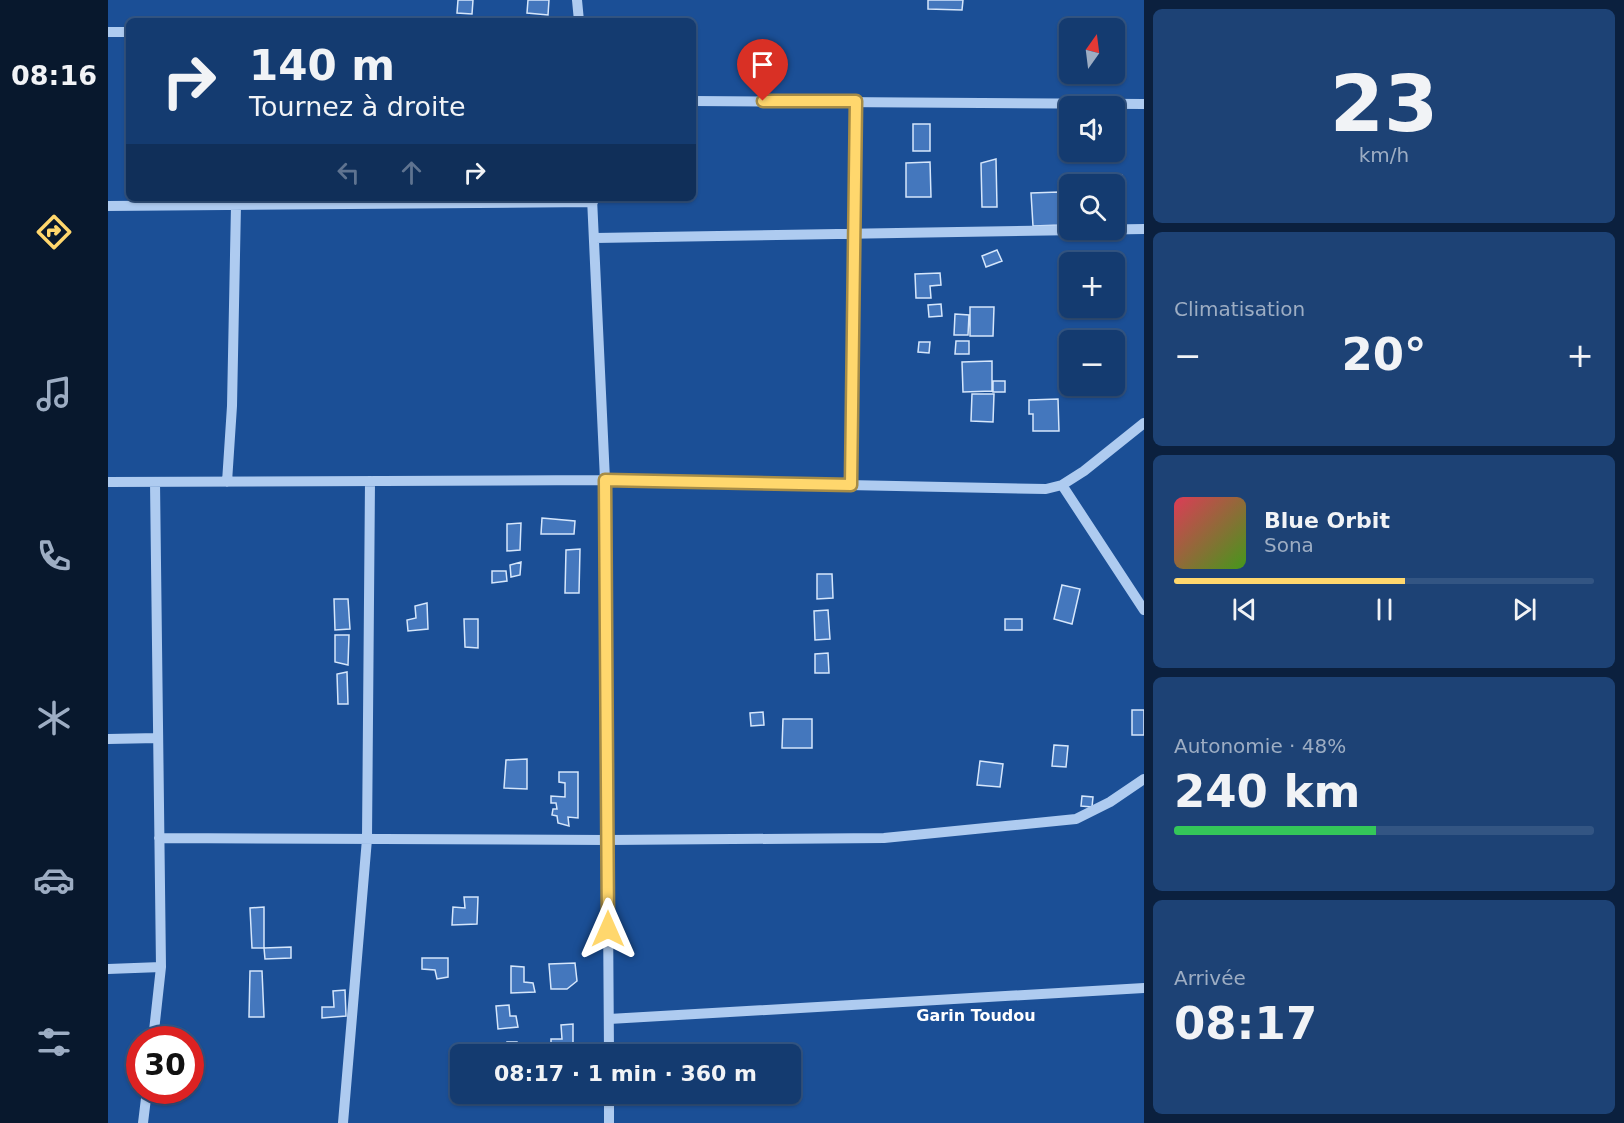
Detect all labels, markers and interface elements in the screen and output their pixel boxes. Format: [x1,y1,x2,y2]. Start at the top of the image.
north arrow [1059,18,1125,84]
map controls [1059,18,1125,396]
pin [737,39,788,101]
text: 140 m [249,41,395,90]
icon: right [150,42,228,120]
icon: arrive [746,48,779,81]
text: 23 [1330,59,1438,149]
text: 08:16 [11,60,97,91]
text: Tournez à droite [249,91,466,122]
button: sound [1059,96,1125,162]
text: km/h [1359,143,1409,167]
icon: left [332,156,365,189]
icon: ahead [395,156,428,189]
icon: right [458,156,491,189]
button: search [1059,174,1125,240]
icon: directions [33,211,75,253]
button: + [1059,252,1125,318]
text: Climatisation [1174,297,1305,321]
text: 20° [1341,328,1427,381]
button: − [1059,330,1125,396]
text: − [1174,336,1202,375]
text: + [1566,336,1594,375]
icon: music [33,373,75,415]
text: Blue Orbit [1264,508,1390,533]
text: Sona [1264,533,1314,557]
icon: phone [33,535,75,577]
icon: previous [1228,593,1261,626]
icon: pause [1368,593,1401,626]
icon: next [1508,593,1541,626]
icon: climate [33,697,75,739]
text: Autonomie · 48% [1174,734,1346,758]
text: 240 km [1174,765,1360,818]
icon: car [33,859,75,901]
position arrow [576,897,640,961]
text: Arrivée [1174,966,1246,990]
text: 08:17 [1174,997,1317,1050]
district label: Garin Toudou [916,1006,1036,1025]
icon: filters [33,1021,75,1063]
speed limit sign: 30 [126,1026,204,1104]
text: 08:17 · 1 min · 360 m [494,1061,757,1086]

